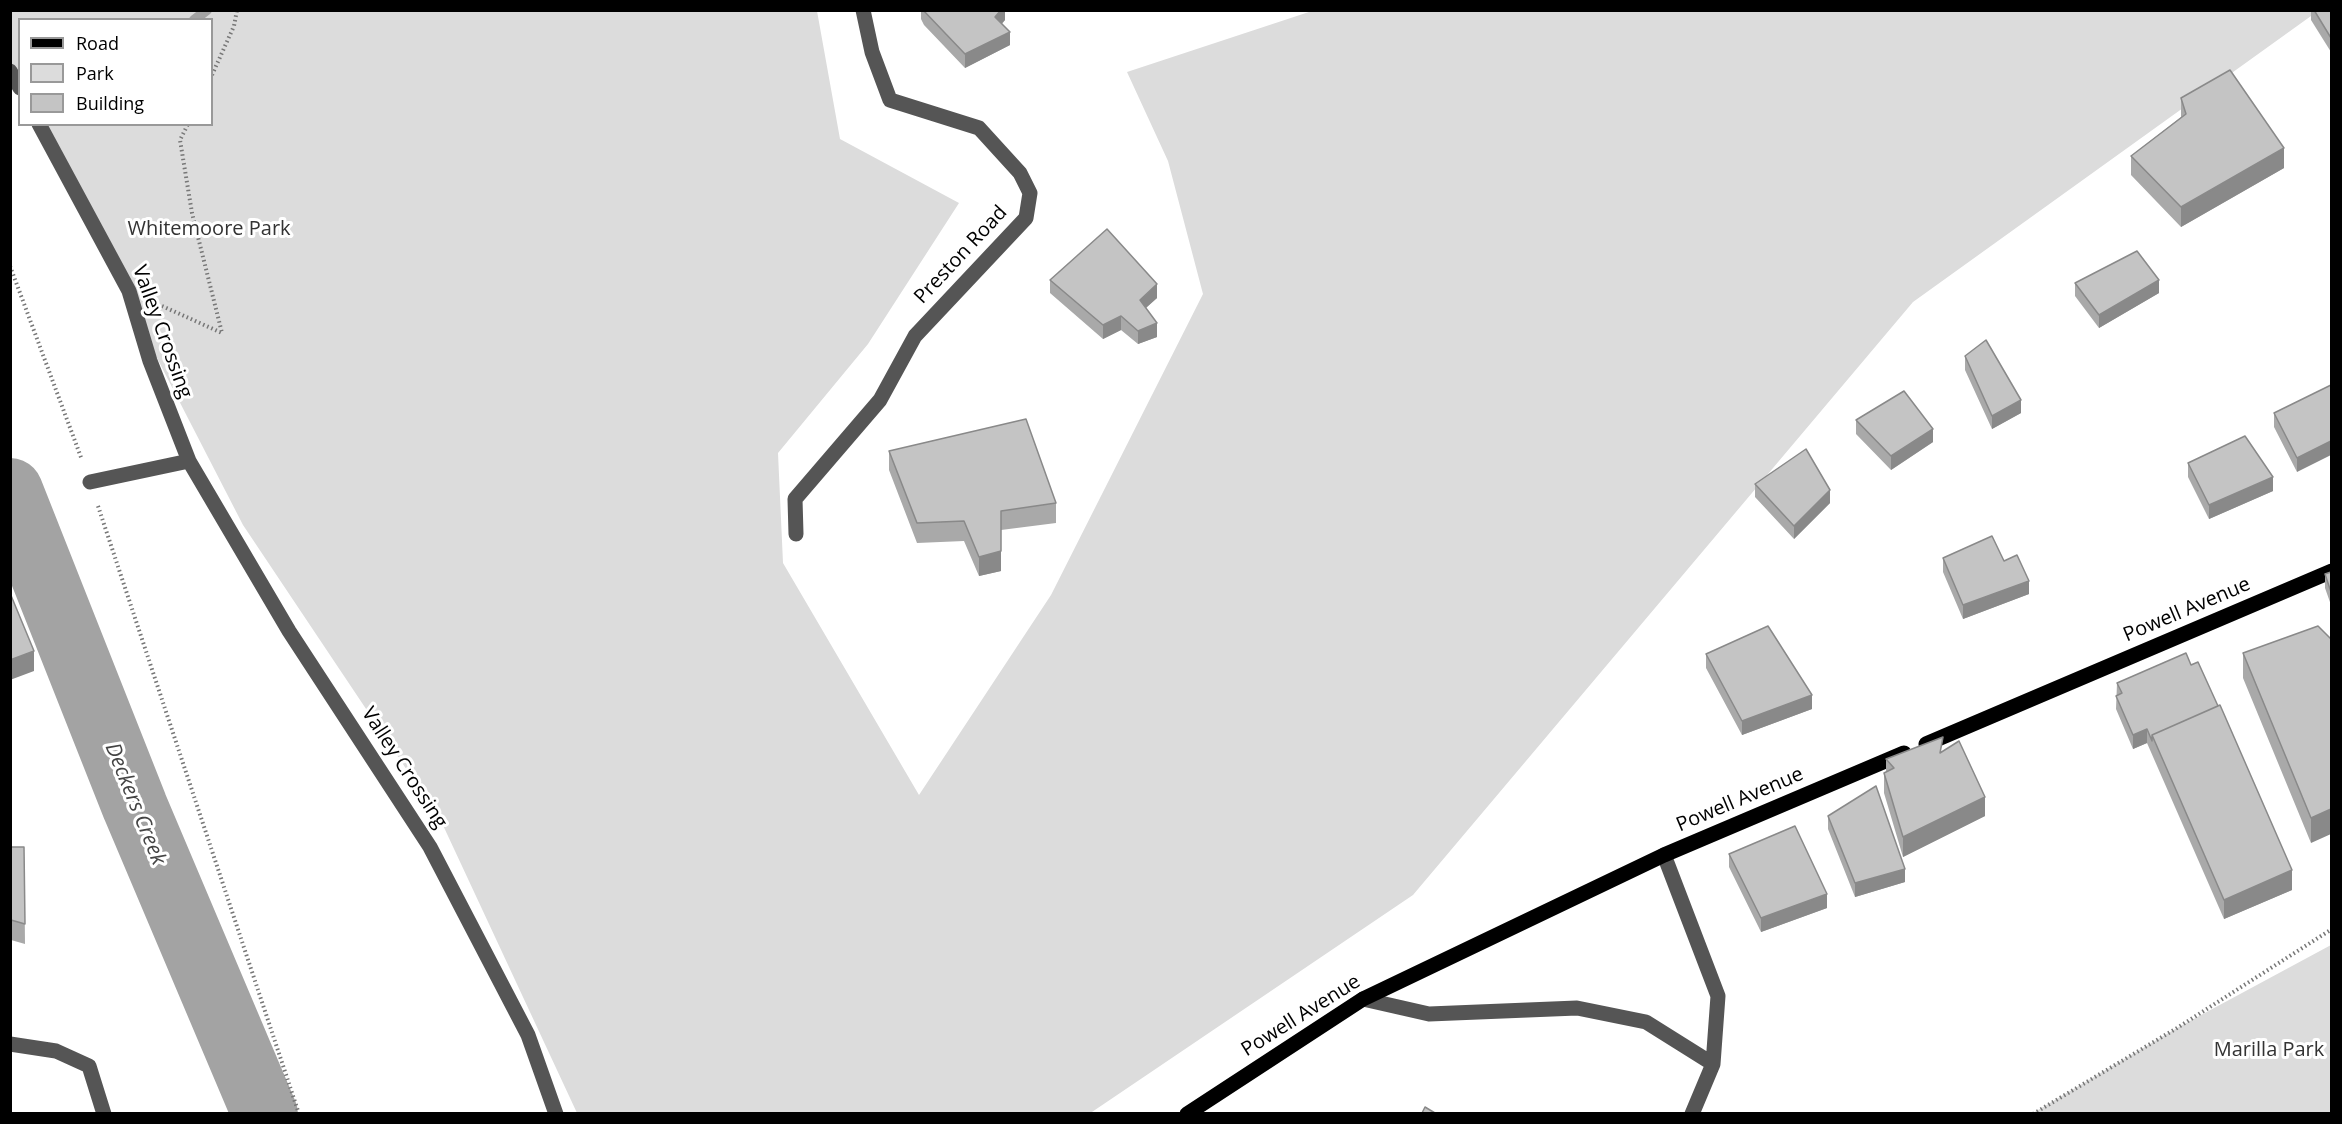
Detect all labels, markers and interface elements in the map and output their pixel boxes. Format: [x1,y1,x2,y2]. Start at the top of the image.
legend [18,18,213,126]
text: Road [76,31,119,55]
text: Park [76,61,114,85]
text: Building [76,91,144,115]
street label: Preston Road [909,201,1013,309]
park label: Whitemoore Park [127,217,291,241]
street label: Valley Crossing [127,262,197,402]
street label: Powell Avenue [2120,572,2254,648]
street label: Valley Crossing [356,703,452,833]
water label: Deckers Creek [99,739,171,869]
street label: Powell Avenue [1673,762,1807,838]
street label: Powell Avenue [1237,970,1365,1062]
park label: Marilla Park [2214,1038,2324,1062]

